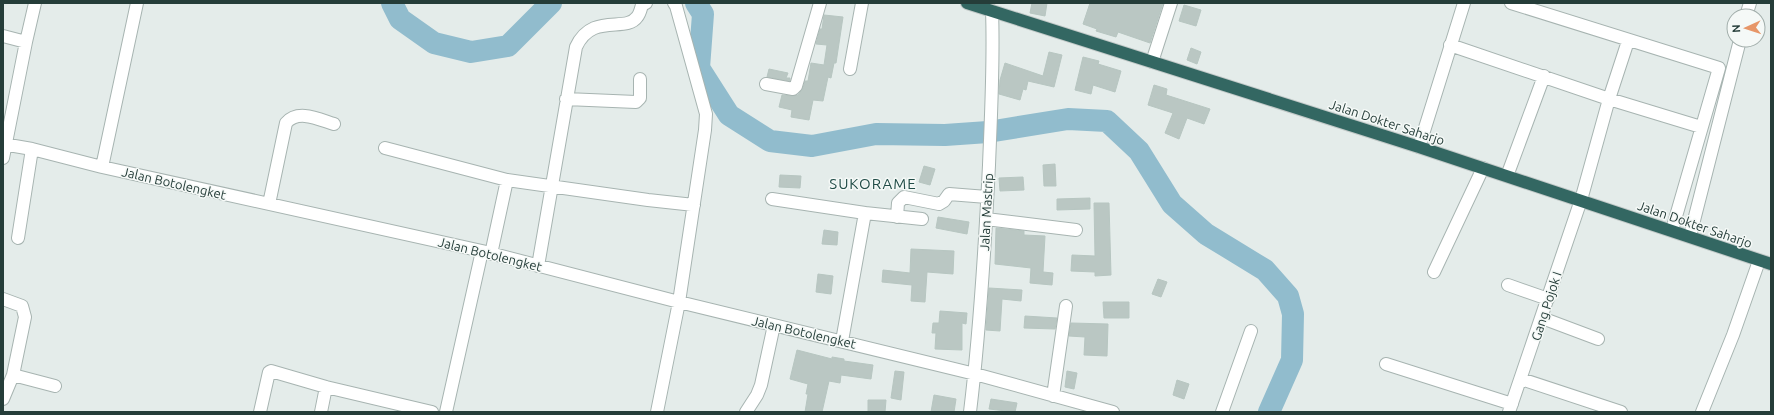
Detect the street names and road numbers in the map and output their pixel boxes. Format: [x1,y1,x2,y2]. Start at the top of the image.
street label: Jalan Dokter Saharjo [1328,97,1446,147]
street label: Jalan Botolengket [121,164,227,202]
street label: Jalan Mastrip [977,173,995,251]
street label: Jalan Dokter Saharjo [1636,198,1754,250]
street label: Jalan Botolengket [437,234,543,274]
street label: Gang Pojok I [1528,270,1564,342]
street label: Jalan Botolengket [751,313,857,351]

